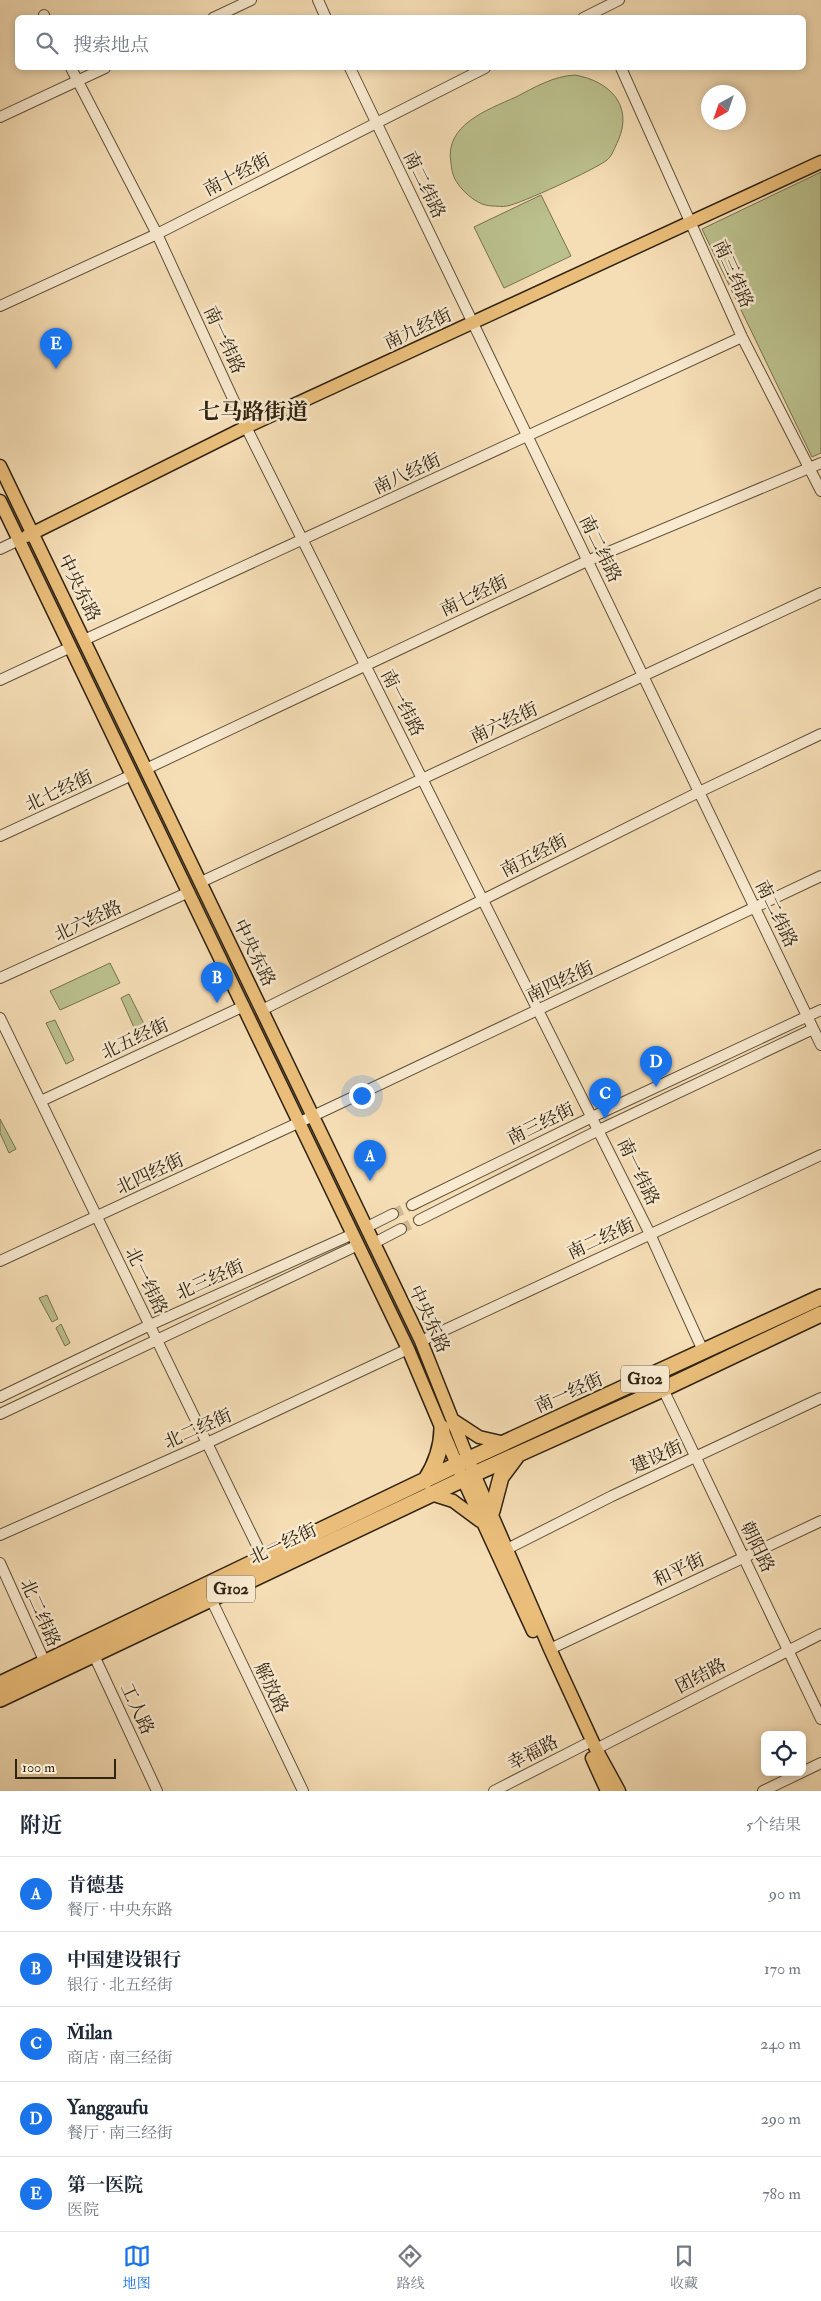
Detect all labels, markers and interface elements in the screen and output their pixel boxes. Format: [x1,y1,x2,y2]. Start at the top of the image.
search box [15,15,806,70]
icon: search [33,29,61,57]
text: 搜索地点 [73,33,149,57]
north arrow [701,85,746,130]
street label: 南十经街 [200,148,274,202]
street label: 南二纬路 [398,148,450,222]
street label: 南三纬路 [708,236,758,312]
street label: 南一纬路 [198,303,250,377]
street label: 南九经街 [381,303,455,355]
pin: E [40,328,72,369]
district label: 七马路街道 [198,398,308,426]
street label: 南八经街 [370,448,444,500]
street label: 南二纬路 [574,512,626,586]
street label: 中央东路 [53,551,105,625]
street label: 南七经街 [437,570,511,622]
street label: 南一纬路 [375,666,429,740]
street label: 南六经街 [467,697,541,749]
street label: 北七经街 [22,765,96,817]
street label: 南五经街 [497,829,571,883]
street label: 南二纬路 [750,877,802,951]
street label: 北六经路 [51,895,125,947]
street label: 中央东路 [228,916,280,990]
street label: 南四经街 [523,956,597,1008]
pin: B [201,962,233,1003]
street label: 北五经街 [98,1013,172,1065]
pin: D [640,1046,672,1087]
pin: C [589,1078,621,1119]
your location [349,1083,375,1109]
street label: 南三经街 [504,1098,578,1150]
street label: 南一纬路 [612,1135,664,1209]
pin: A [354,1140,386,1181]
street label: 北四经街 [113,1148,187,1200]
street label: 南二经街 [564,1213,638,1265]
street label: 北一纬路 [120,1244,172,1318]
street label: 北三经街 [172,1255,248,1305]
street label: 中央东路 [403,1282,455,1356]
road number: G102 [621,1366,669,1392]
street label: 南一经街 [531,1368,607,1418]
street label: 北二经街 [160,1404,236,1454]
street label: 建设街 [628,1436,686,1478]
street label: 北一经街 [246,1518,320,1570]
street label: 朝阳路 [735,1518,779,1576]
street label: 和平街 [650,1548,708,1592]
street label: 北二纬路 [15,1575,65,1651]
road number: G102 [207,1576,255,1602]
street label: 团结路 [672,1653,730,1699]
street label: 解放路 [249,1659,293,1717]
street label: 工人路 [115,1680,159,1738]
street label: 幸福路 [504,1730,562,1776]
map controls [761,1731,806,1776]
button: locate [761,1731,806,1776]
scale bar [15,1756,116,1779]
text: 100 m [22,1759,55,1776]
text: 附近 [20,1812,62,1839]
text: 5个结果 [746,1815,801,1835]
text: 肯德基 [67,1873,124,1897]
text: A [31,1884,41,1904]
text: 90 m [769,1884,801,1904]
text: 餐厅 · 中央东路 [67,1900,173,1920]
text: 中国建设银行 [67,1948,181,1972]
text: B [31,1959,41,1979]
text: 170 m [764,1959,801,1979]
text: 银行 · 北五经街 [67,1975,173,1995]
text: M̈ilan [67,2021,112,2045]
text: C [30,2034,42,2054]
text: 240 m [760,2034,801,2054]
text: 商店 · 南三经街 [67,2048,173,2068]
text: Yanggaufu [67,2096,148,2120]
text: D [29,2109,43,2129]
text: 290 m [761,2109,801,2129]
text: 餐厅 · 南三经街 [67,2123,173,2143]
text: 第一医院 [67,2173,143,2197]
text: E [30,2184,42,2204]
text: 780 m [762,2184,801,2204]
text: 医院 [67,2200,99,2220]
tab: 地图 [123,2242,151,2292]
tab: 路线 [396,2242,424,2292]
tab: 收藏 [670,2242,698,2292]

